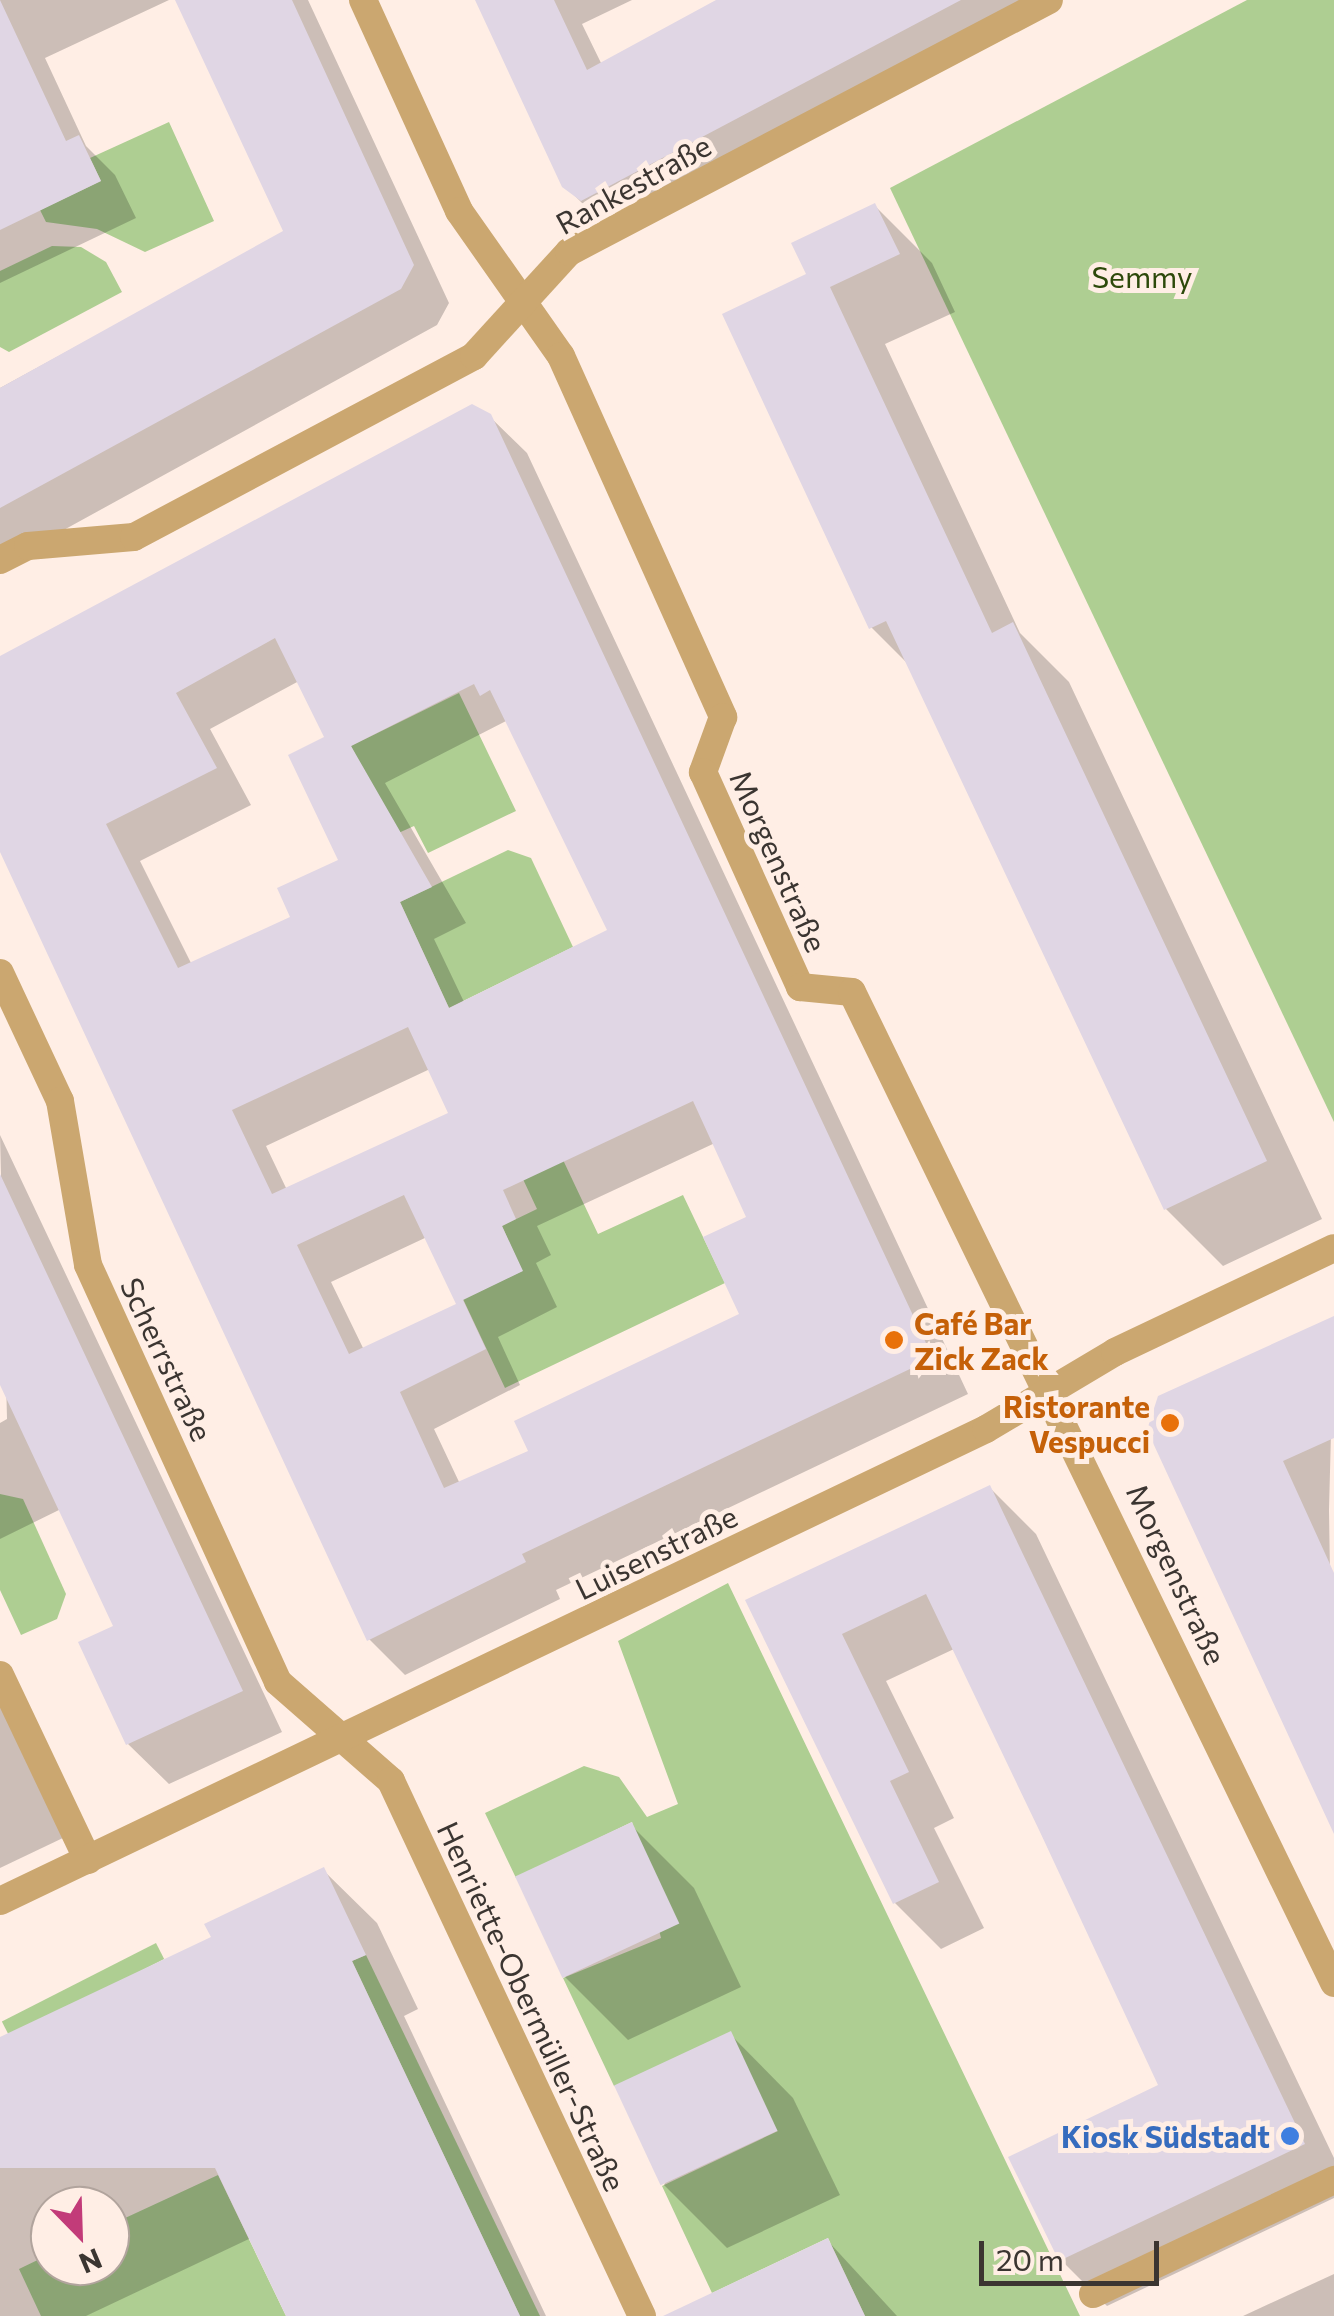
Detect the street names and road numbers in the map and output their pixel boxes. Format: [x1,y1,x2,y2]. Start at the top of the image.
street label: Rankestraße [549,127,717,241]
street label: Morgenstraße [723,765,835,957]
street label: Scherrstraße [113,1272,221,1446]
street label: Morgenstraße [1120,1478,1234,1670]
street label: Luisenstraße [569,1497,743,1607]
street label: Henriette-Obermüller-Straße [430,1816,634,2196]

